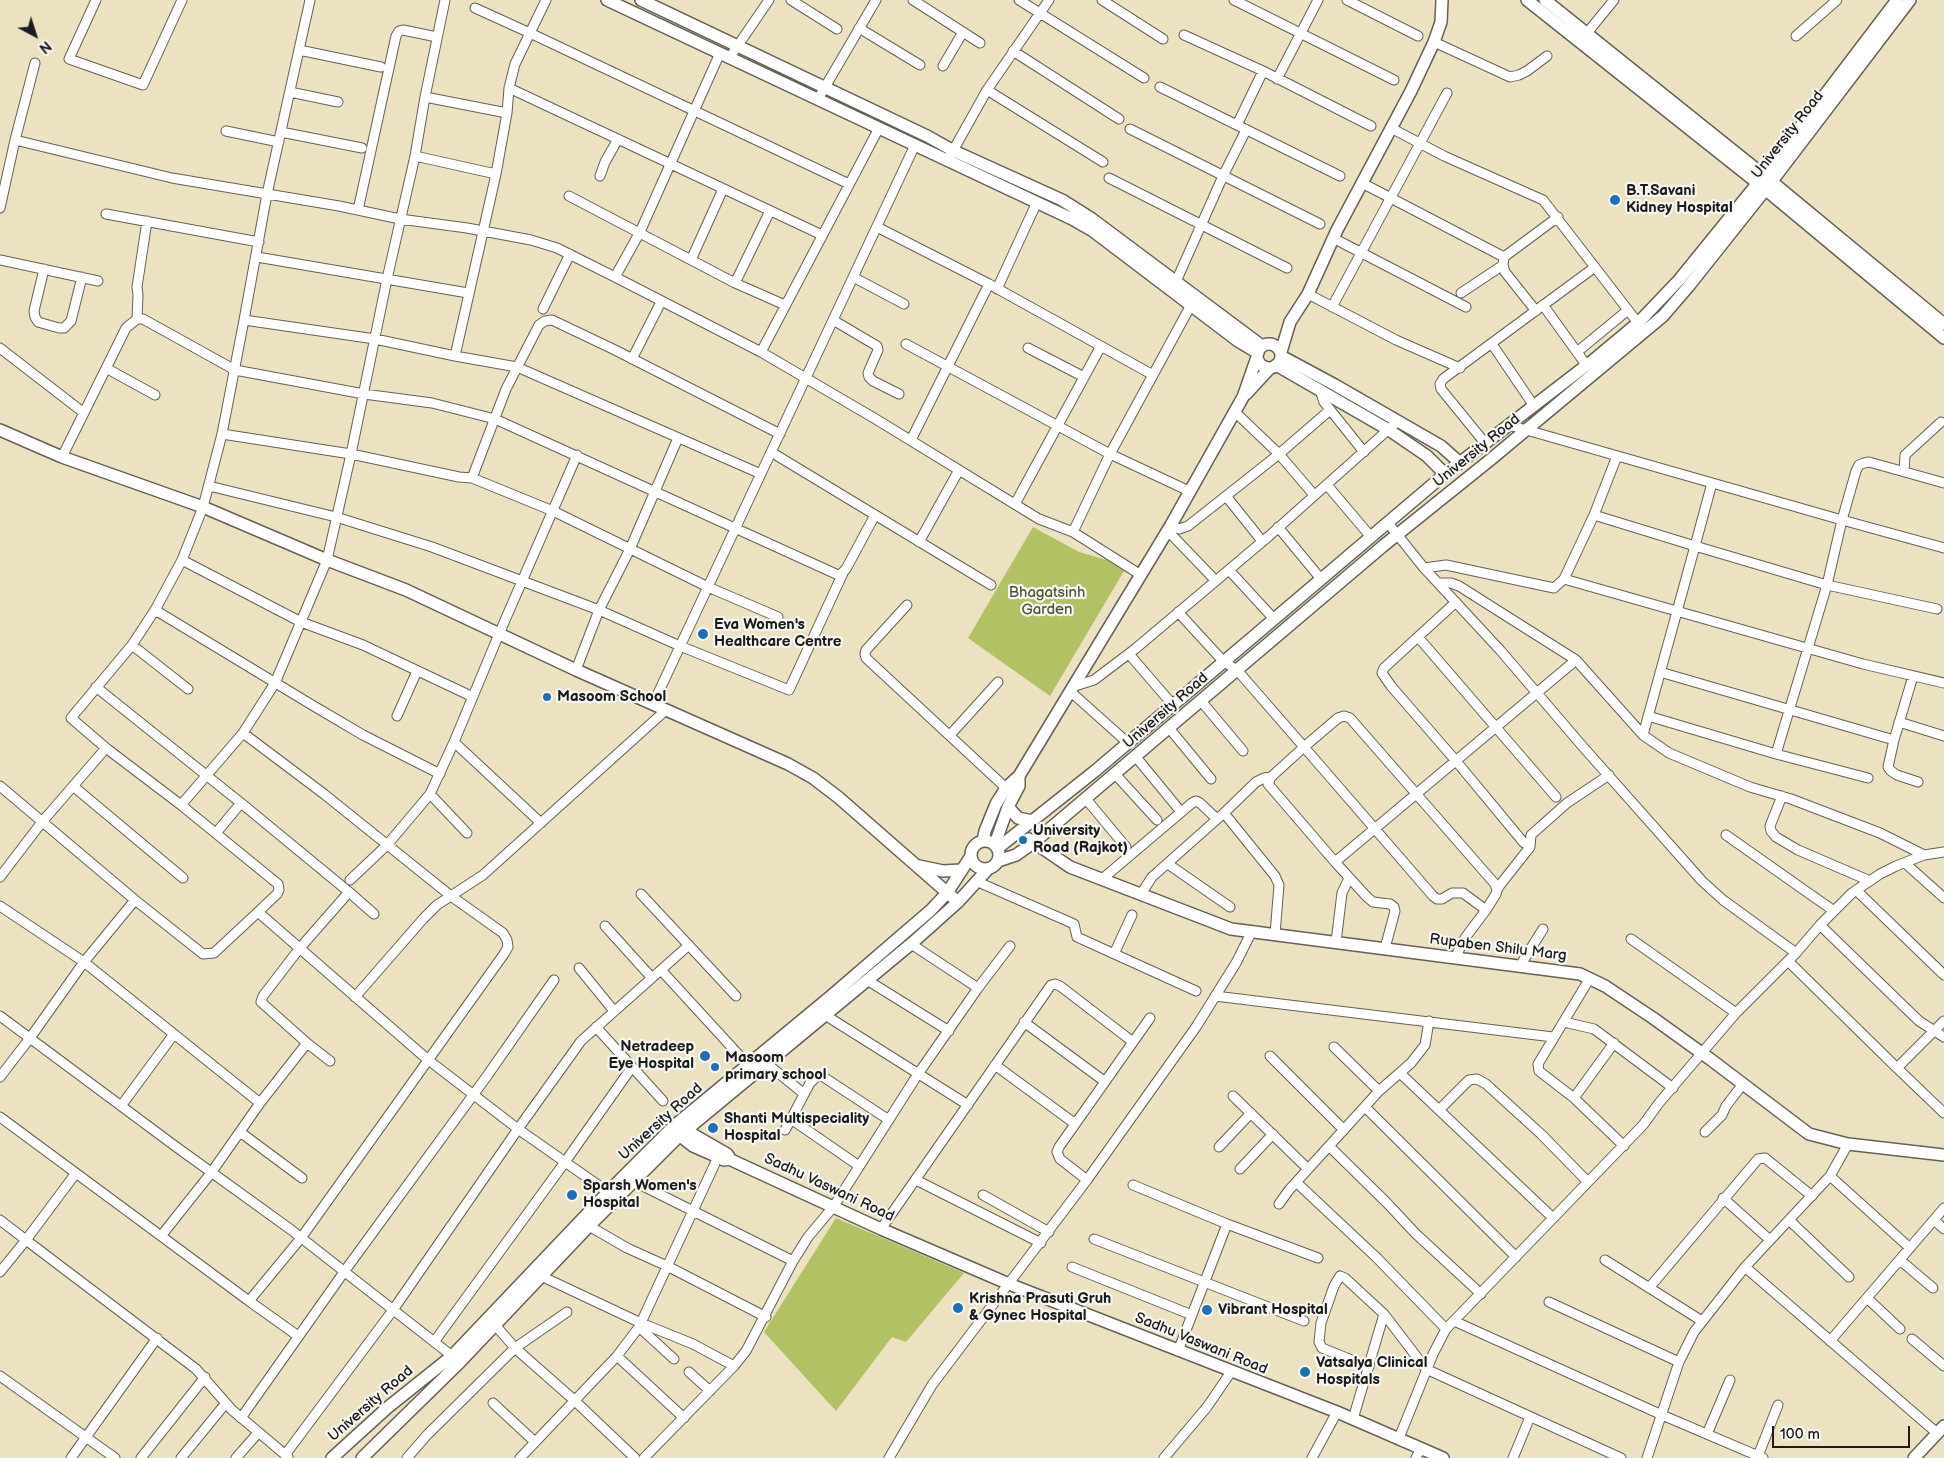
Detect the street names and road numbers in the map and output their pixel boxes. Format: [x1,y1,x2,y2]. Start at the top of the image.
street label: University Road [1748,88,1828,182]
street label: University Road [1430,411,1524,491]
street label: University Road [1120,669,1212,753]
street label: Rupaben Shilu Marg [1428,931,1568,965]
street label: University Road [615,1080,707,1164]
street label: Sadhu Vaswani Road [761,1150,897,1226]
street label: Sadhu Vaswani Road [1132,1309,1270,1379]
street label: University Road [325,1362,417,1446]

